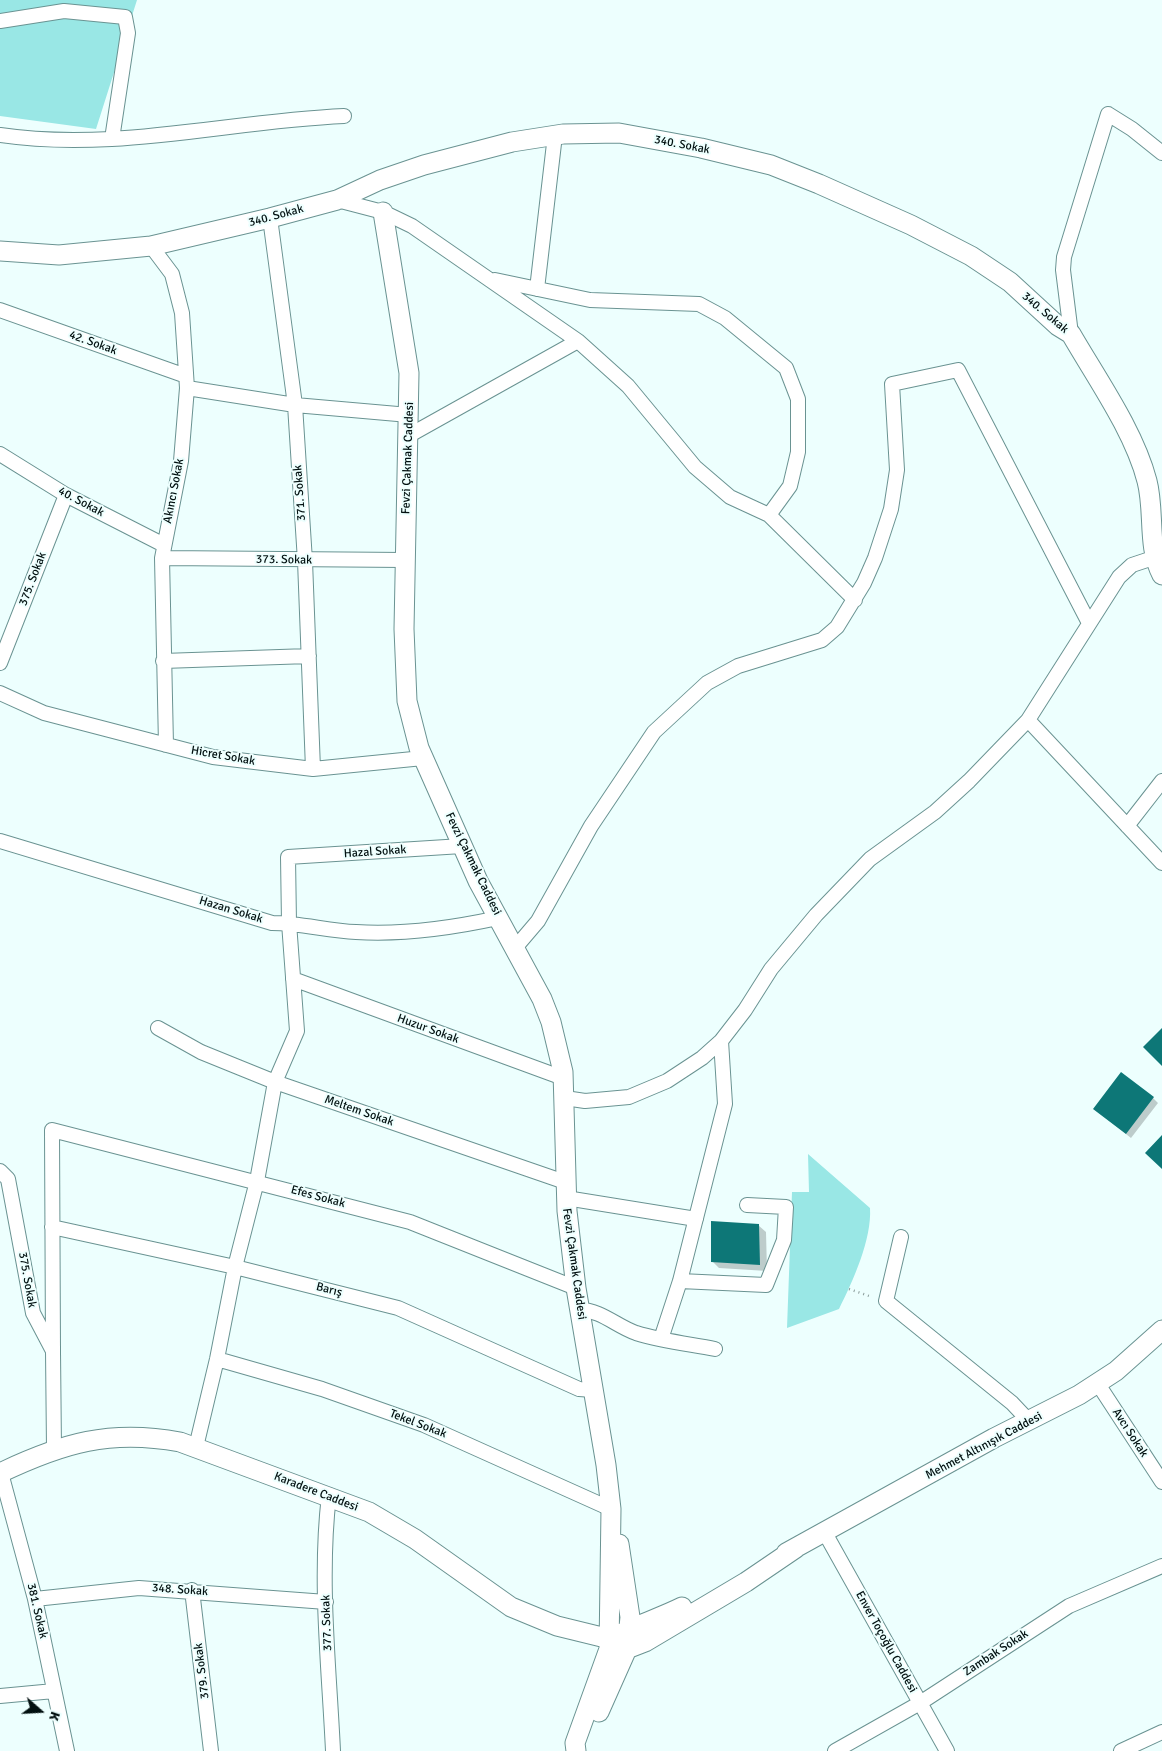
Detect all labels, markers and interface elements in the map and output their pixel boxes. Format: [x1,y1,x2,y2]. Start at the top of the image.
street label: 340. Sokak [653,133,711,157]
street label: 340. Sokak [247,202,305,230]
street label: 340. Sokak [1019,289,1071,337]
street label: 42. Sokak [67,328,119,358]
street label: Fevzi Çakmak Caddesi [399,402,417,514]
street label: Akıncı Sokak [161,457,187,525]
street label: 371. Sokak [291,464,309,522]
street label: 40. Sokak [56,484,106,520]
street label: 375. Sokak [16,550,50,608]
street label: 373. Sokak [256,552,312,568]
street label: Hicret Sokak [190,743,256,769]
street label: Fevzi Çakmak Caddesi [442,810,504,918]
street label: Hazal Sokak [343,843,407,861]
street label: Hazan Sokak [197,893,265,927]
street label: Huzur Sokak [395,1011,461,1047]
street label: Meltem Sokak [322,1092,396,1130]
street label: Efes Sokak [289,1183,347,1211]
street label: Fevzi Çakmak Caddesi [559,1207,589,1321]
street label: 375. Sokak [15,1251,39,1309]
street label: Barış [314,1280,344,1300]
street label: Avcı Sokak [1109,1406,1151,1460]
street label: Tekel Sokak [387,1407,449,1441]
street label: Mehmet Altınışık Caddesi [923,1409,1045,1483]
street label: Karadere Caddesi [272,1469,360,1515]
street label: 348. Sokak [151,1581,209,1599]
street label: 381. Sokak [24,1582,50,1640]
street label: Enver Toçoğlu Caddesi [852,1589,920,1695]
street label: 377. Sokak [319,1595,335,1651]
street label: Zambak Sokak [961,1627,1031,1679]
street label: 379. Sokak [191,1642,213,1700]
north arrow [15,1686,65,1736]
text: K [45,1709,64,1723]

